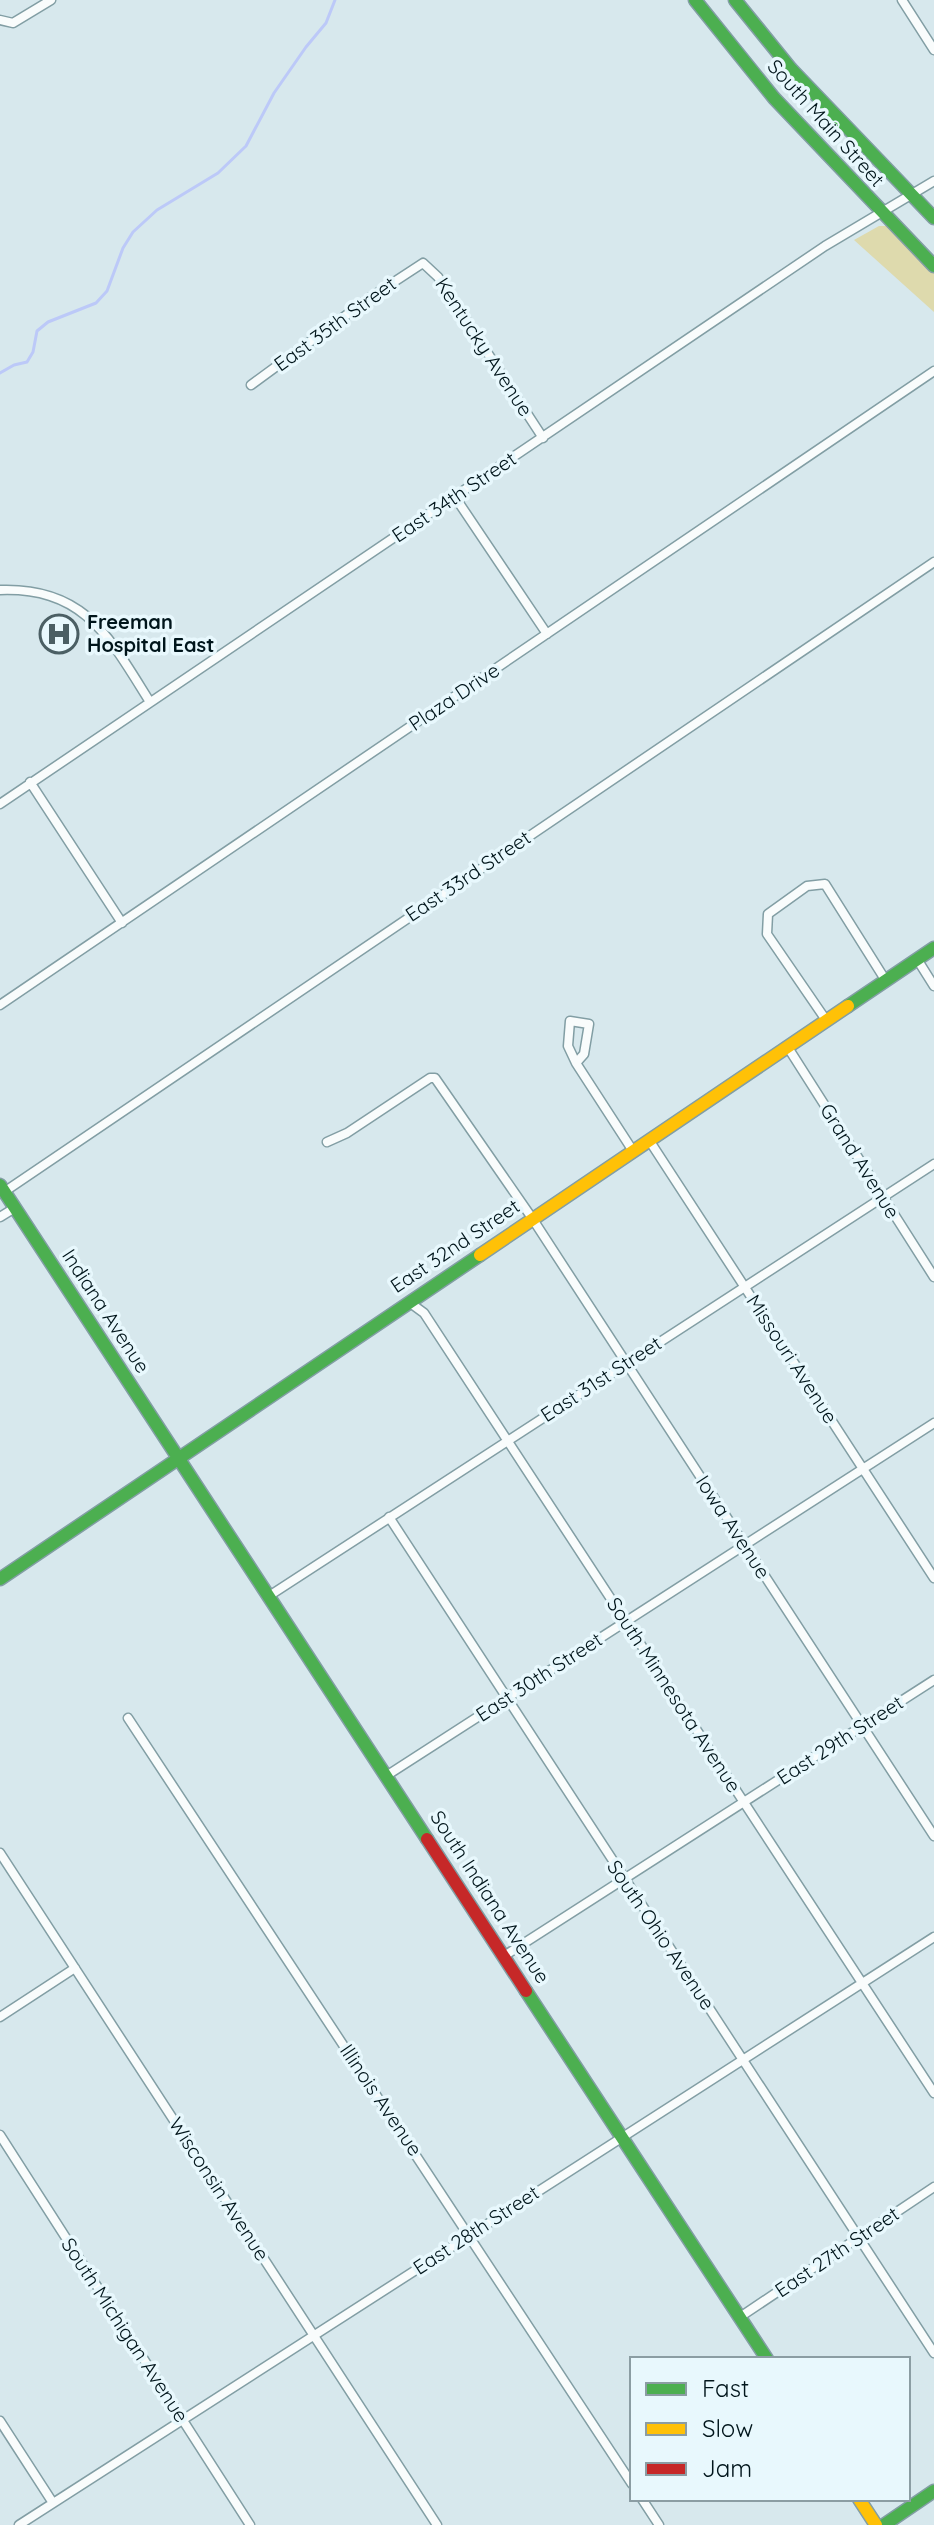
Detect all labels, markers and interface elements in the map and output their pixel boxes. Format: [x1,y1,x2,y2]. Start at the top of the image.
street label: South Main Street [763,54,890,192]
street label: East 35th Street [269,271,401,376]
street label: Kentucky Avenue [430,273,539,421]
street label: East 34th Street [387,446,521,547]
place label: Freeman Hospital East [87,609,214,657]
hospital icon: Freeman Hospital East [38,613,80,655]
street label: Plaza Drive [404,657,504,736]
street label: East 33rd Street [400,824,535,927]
street label: Grand Avenue [815,1099,906,1223]
street label: East 32nd Street [385,1193,524,1298]
street label: Indiana Avenue [57,1244,156,1377]
street label: Missouri Avenue [741,1289,843,1428]
street label: East 31st Street [536,1330,666,1427]
street label: Iowa Avenue [691,1470,776,1583]
street label: South Minnesota Avenue [602,1592,747,1797]
street label: East 30th Street [471,1626,607,1727]
street label: East 29th Street [772,1689,908,1790]
street label: South Indiana Avenue [425,1806,556,1988]
street label: South Ohio Avenue [602,1855,721,2014]
street label: Illinois Avenue [335,2039,428,2160]
street label: Wisconsin Avenue [164,2112,275,2265]
street label: East 28th Street [408,2179,544,2280]
street label: East 27th Street [770,2201,904,2302]
street label: South Michigan Avenue [56,2233,194,2427]
legend [630,2357,910,2501]
text: Fast [702,2373,749,2403]
text: Slow [702,2413,753,2443]
text: Jam [702,2453,752,2483]

